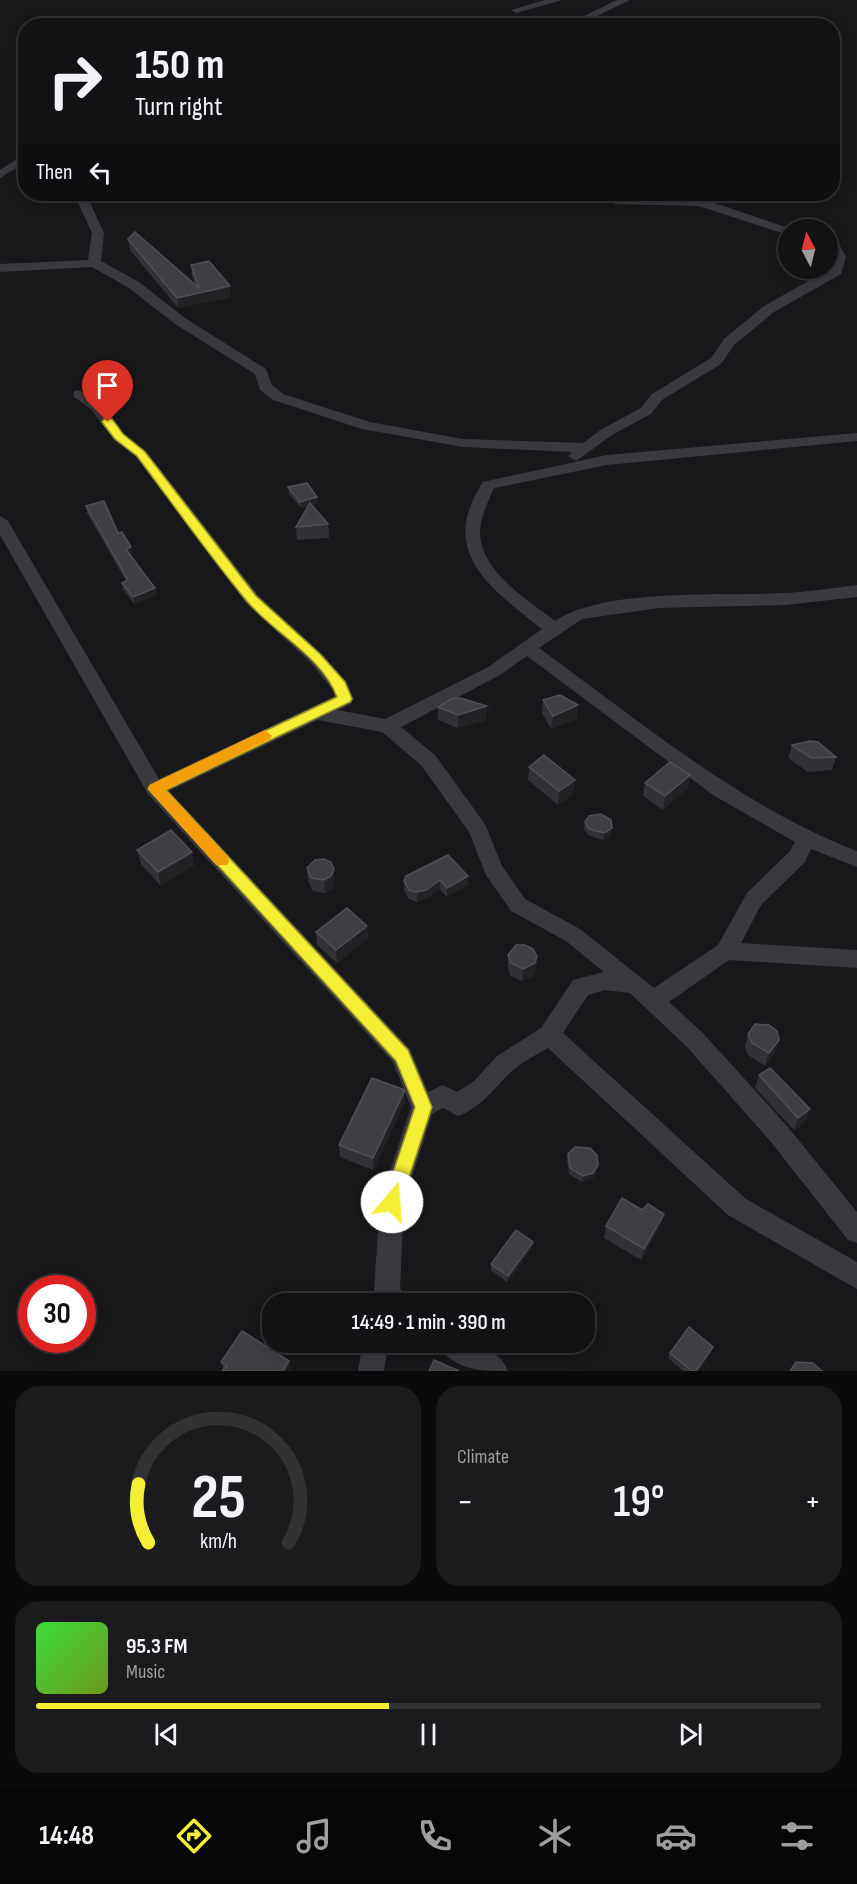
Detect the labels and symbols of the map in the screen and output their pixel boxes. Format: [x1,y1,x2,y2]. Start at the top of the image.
north arrow [778,219,838,279]
pin [82,360,133,422]
position arrow [360,1170,424,1234]
speed limit sign: 30 [18,1275,96,1353]

